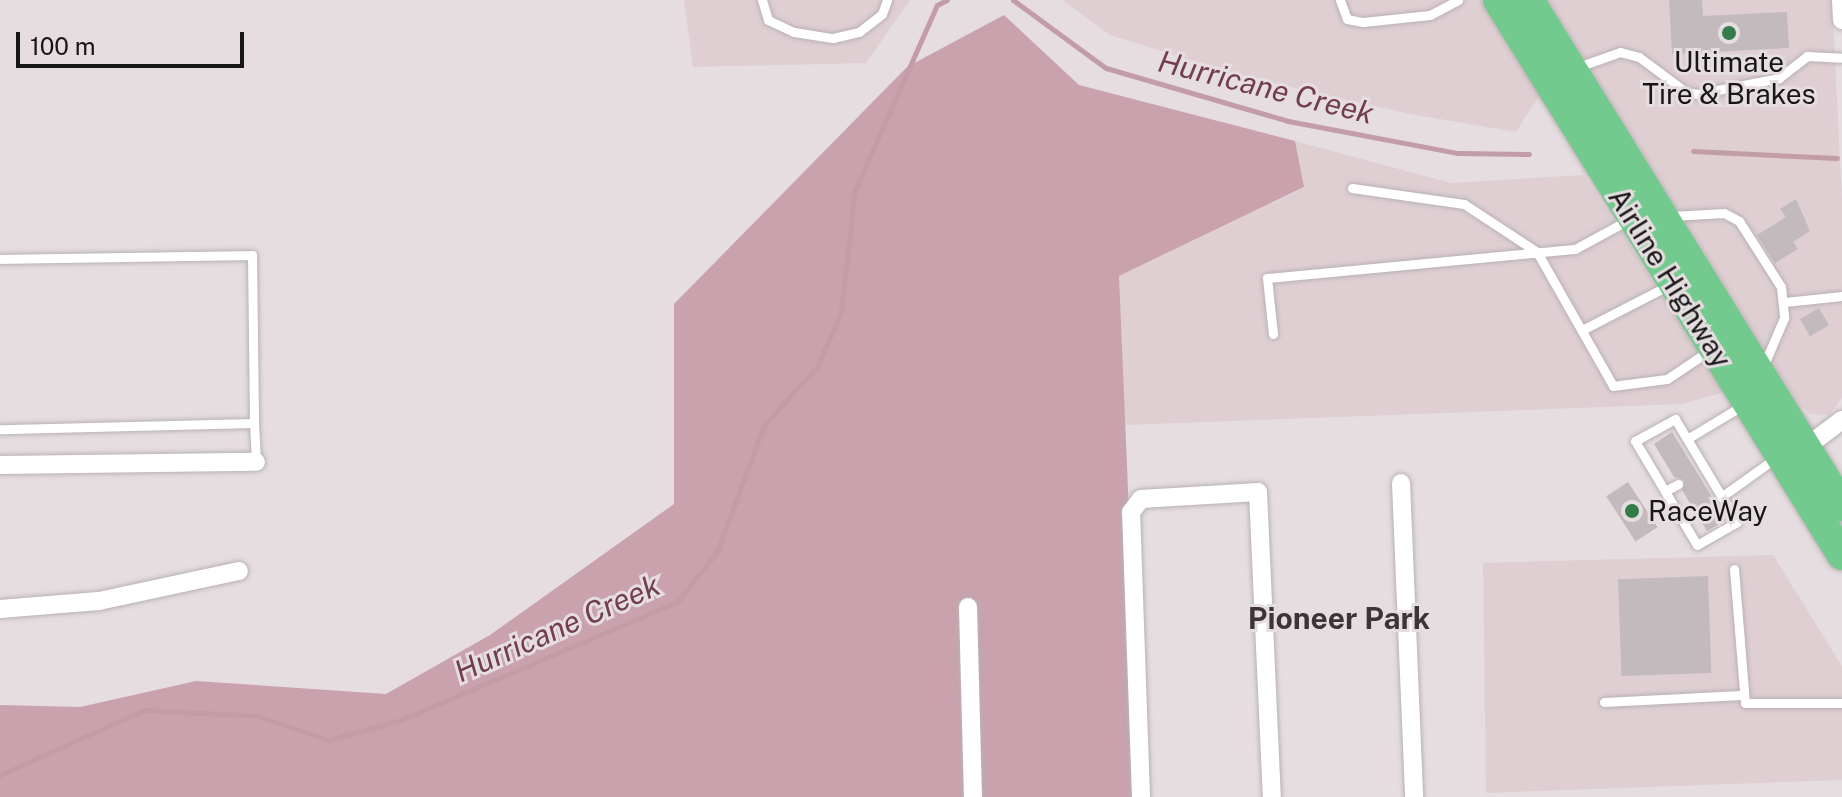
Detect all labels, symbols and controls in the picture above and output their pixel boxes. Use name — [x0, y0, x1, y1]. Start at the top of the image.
scale bar — [20, 16, 248, 66]
marker: Ultimate Tire & Brakes — [1720, 24, 1738, 42]
text: 100 m — [30, 32, 96, 60]
water label: Hurricane Creek — [1154, 43, 1378, 131]
place label: Ultimate Tire & Brakes — [1642, 45, 1816, 111]
street label: Airline Highway — [1601, 182, 1739, 374]
place label: RaceWay — [1648, 494, 1767, 528]
marker: RaceWay — [1623, 502, 1641, 520]
water label: Hurricane Creek — [449, 567, 665, 689]
district label: Pioneer Park — [1248, 600, 1430, 636]

